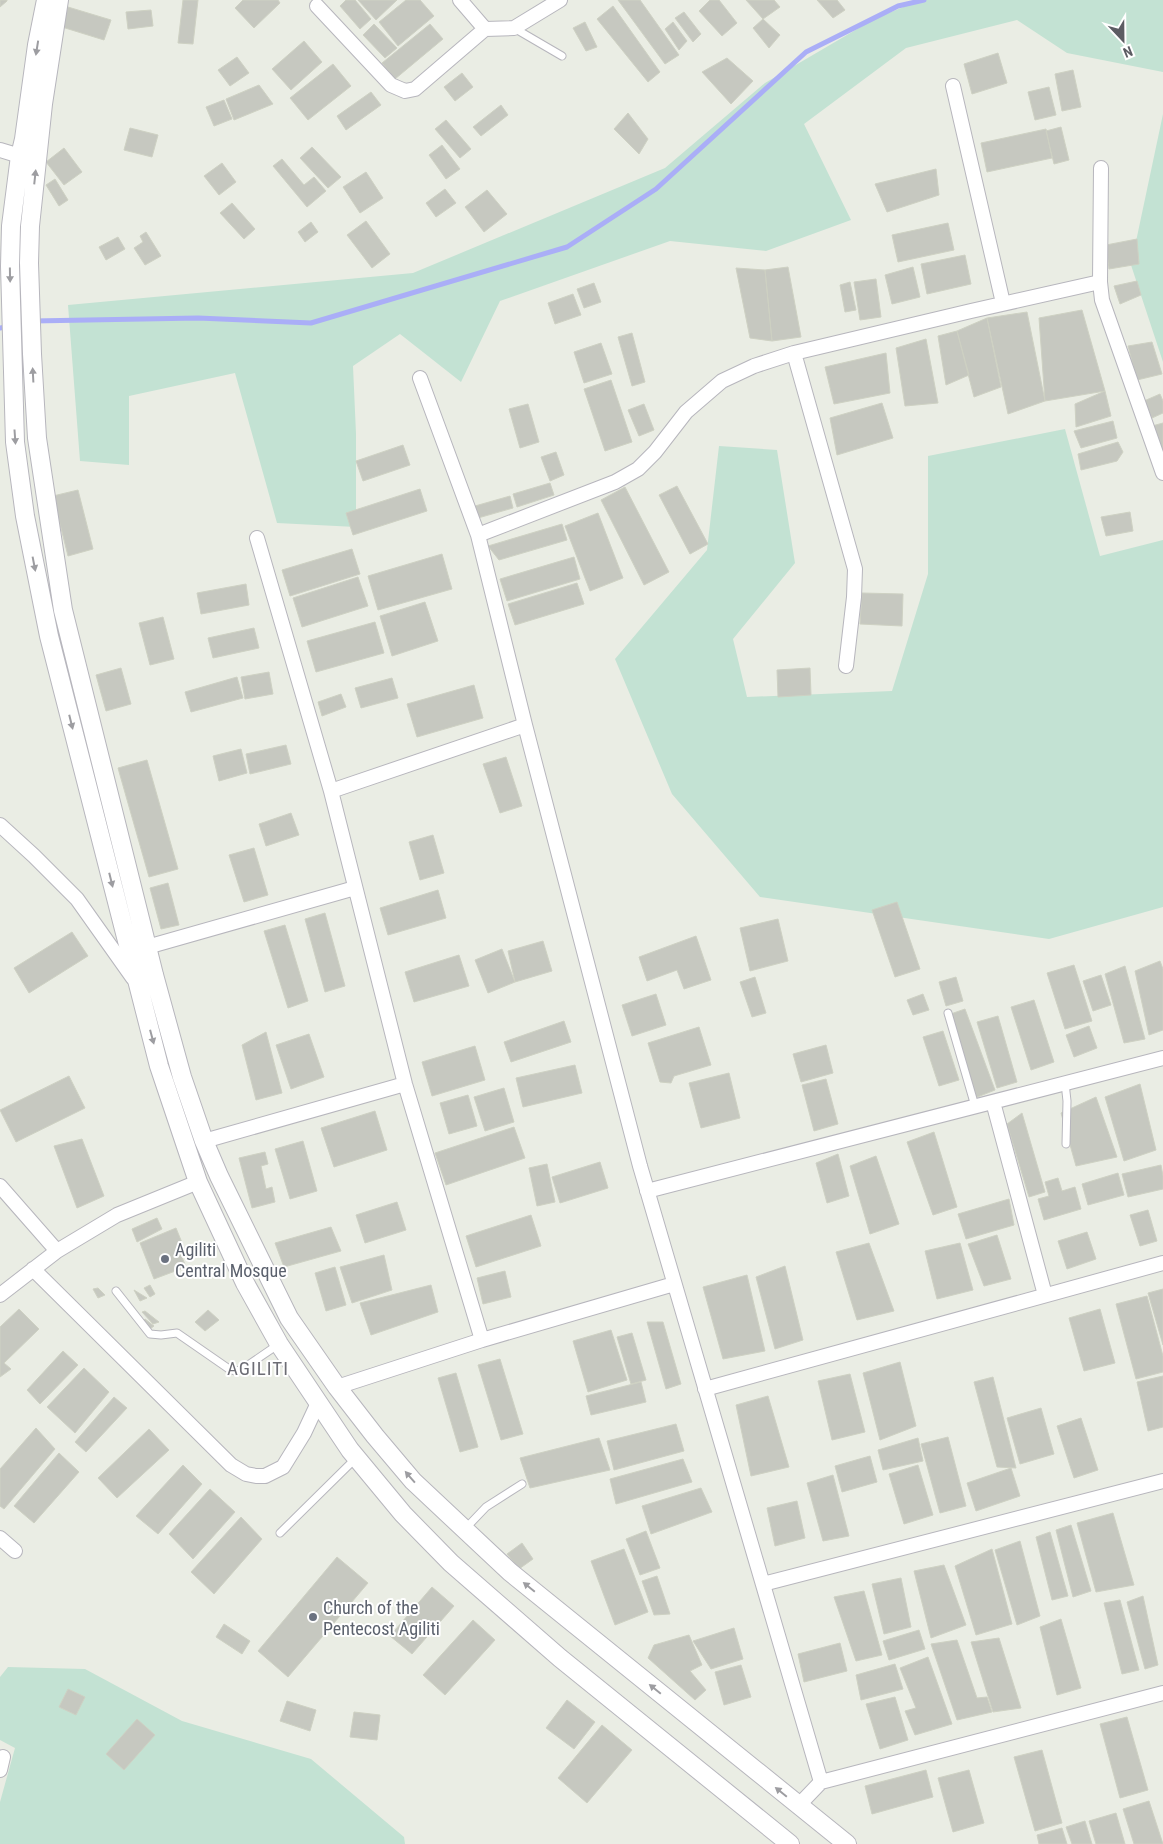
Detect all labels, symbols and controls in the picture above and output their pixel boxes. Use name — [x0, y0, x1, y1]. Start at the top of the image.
north arrow — [1098, 15, 1148, 65]
one-way arrow — [32, 40, 40, 56]
text: N — [1121, 43, 1135, 61]
one-way arrow — [31, 169, 39, 185]
one-way arrow — [6, 267, 14, 283]
one-way arrow — [28, 367, 36, 383]
one-way arrow — [12, 429, 20, 445]
one-way arrow — [31, 556, 39, 572]
one-way arrow — [67, 715, 75, 730]
one-way arrow — [107, 872, 115, 887]
one-way arrow — [148, 1030, 156, 1045]
place label: Agiliti Central Mosque — [175, 1239, 287, 1281]
marker: Agiliti Central Mosque — [159, 1253, 171, 1265]
district label: AGILITI — [227, 1357, 289, 1380]
one-way arrow — [404, 1470, 415, 1483]
one-way arrow — [523, 1582, 536, 1593]
place label: Church of the Pentecost Agiliti — [323, 1597, 440, 1639]
marker: Church of the Pentecost Agiliti — [307, 1611, 319, 1623]
one-way arrow — [649, 1684, 662, 1695]
one-way arrow — [775, 1786, 788, 1797]

